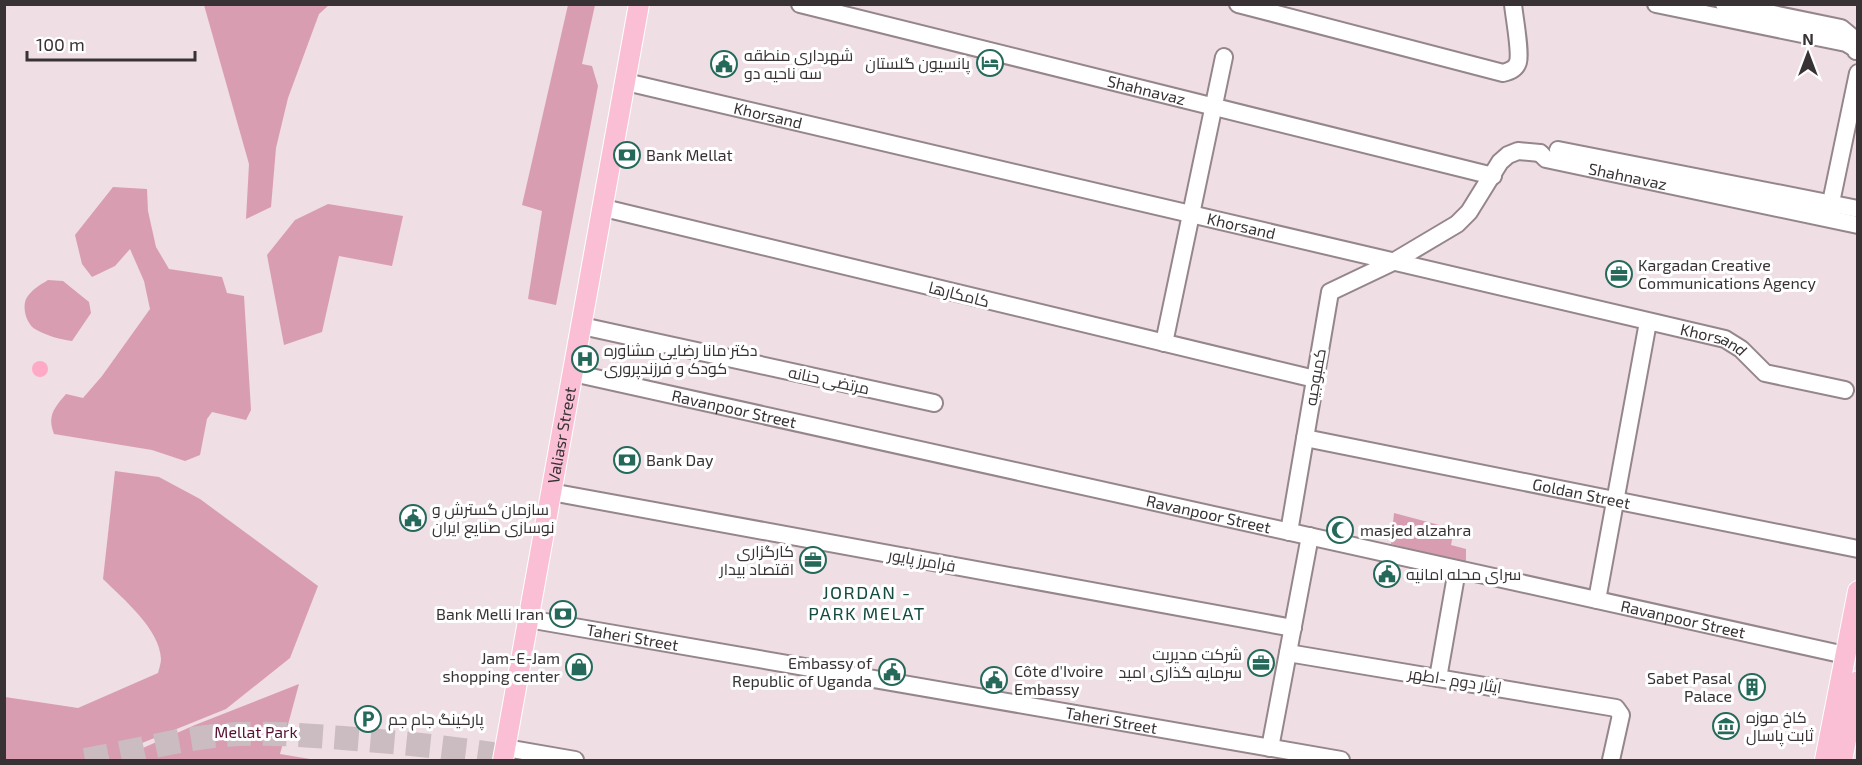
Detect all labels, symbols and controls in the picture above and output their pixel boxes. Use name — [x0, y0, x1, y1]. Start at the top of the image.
scale bar — [27, 24, 195, 62]
north arrow — [1778, 24, 1838, 84]
text: N — [1802, 29, 1814, 48]
text: 100 m — [36, 33, 85, 55]
place label: شهرداری منطقه سه ناحیه دو — [744, 45, 853, 83]
hotel icon: پانسیون گلستان — [975, 48, 1005, 78]
public building icon: شهرداری منطقه سه ناحیه دو — [709, 49, 739, 79]
place label: پانسیون گلستان — [865, 53, 971, 75]
street label: Shahnavaz — [1106, 71, 1188, 108]
street label: Khorsand — [732, 98, 804, 132]
bank icon: Bank Mellat — [612, 140, 642, 170]
place label: Bank Mellat — [646, 145, 733, 164]
street label: Shahnavaz — [1587, 158, 1669, 193]
street label: Khorsand — [1205, 208, 1278, 243]
place label: Kargadan Creative Communications Agency — [1638, 255, 1817, 292]
office icon: Kargadan Creative Communications Agency — [1604, 259, 1634, 289]
street label: کامکارها — [927, 277, 991, 311]
street label: Khorsand — [1679, 319, 1752, 359]
place label: دکتر مانا رضایی مشاوره کودک و فرزندپروری — [604, 340, 757, 380]
hospital icon: دکتر مانا رضایی مشاوره کودک و فرزندپروری — [570, 344, 600, 374]
street label: کمبوجیه — [1300, 347, 1330, 407]
street label: مرتضی حنانه — [786, 362, 871, 399]
street label: Valiasr Street — [543, 385, 579, 485]
street label: Ravanpoor Street — [670, 385, 798, 431]
bank icon: Bank Day — [612, 445, 642, 475]
place label: Bank Day — [646, 450, 714, 469]
street label: Goldan Street — [1531, 474, 1632, 512]
street label: Ravanpoor Street — [1145, 490, 1273, 536]
place label: سازمان گسترش و نوسازی صنایع ایران — [432, 499, 554, 539]
public building icon: سازمان گسترش و نوسازی صنایع ایران — [398, 503, 428, 533]
mosque icon: masjed alzahra — [1325, 515, 1355, 545]
place label: masjed alzahra — [1360, 520, 1471, 540]
place label: کارگزاری اقتصاد بیدار — [719, 541, 794, 579]
street label: فرامرز پایور — [885, 544, 957, 578]
office icon: کارگزاری اقتصاد بیدار — [798, 545, 828, 575]
public building icon: سرای محله امانیه — [1372, 559, 1402, 589]
place label: سرای محله امانیه — [1406, 564, 1521, 585]
district label: JORDAN - PARK MELAT — [808, 581, 926, 624]
street label: Ravanpoor Street — [1619, 596, 1747, 642]
bank icon: Bank Melli Iran — [548, 599, 578, 629]
place label: Bank Melli Iran — [436, 604, 544, 623]
street label: Taheri Street — [585, 619, 680, 654]
place label: شرکت مدیریت سرمایه گذاری امید — [1119, 644, 1242, 683]
place label: Jam-E-Jam shopping center — [442, 648, 561, 685]
office icon: شرکت مدیریت سرمایه گذاری امید — [1246, 648, 1276, 678]
shop icon: Jam-E-Jam shopping center — [564, 652, 594, 682]
place label: Embassy of Republic of Uganda — [732, 653, 873, 690]
public building icon: Embassy of Republic of Uganda — [877, 657, 907, 687]
place label: Côte d'Ivoire Embassy — [1014, 661, 1103, 698]
street label: ایثار دوم -اطهر — [1405, 663, 1503, 699]
public building icon: Côte d'Ivoire Embassy — [979, 665, 1009, 695]
place label: Sabet Pasal Palace — [1647, 668, 1732, 705]
building icon: Sabet Pasal Palace — [1737, 672, 1767, 702]
street label: Taheri Street — [1064, 702, 1159, 737]
parking icon: پارکینگ جام جم — [353, 704, 383, 734]
place label: کاخ موزه ثابت پاسال — [1746, 707, 1814, 747]
place label: پارکینگ جام جم — [388, 709, 485, 731]
museum icon: کاخ موزه ثابت پاسال — [1711, 711, 1741, 741]
park label: Mellat Park — [214, 722, 298, 741]

